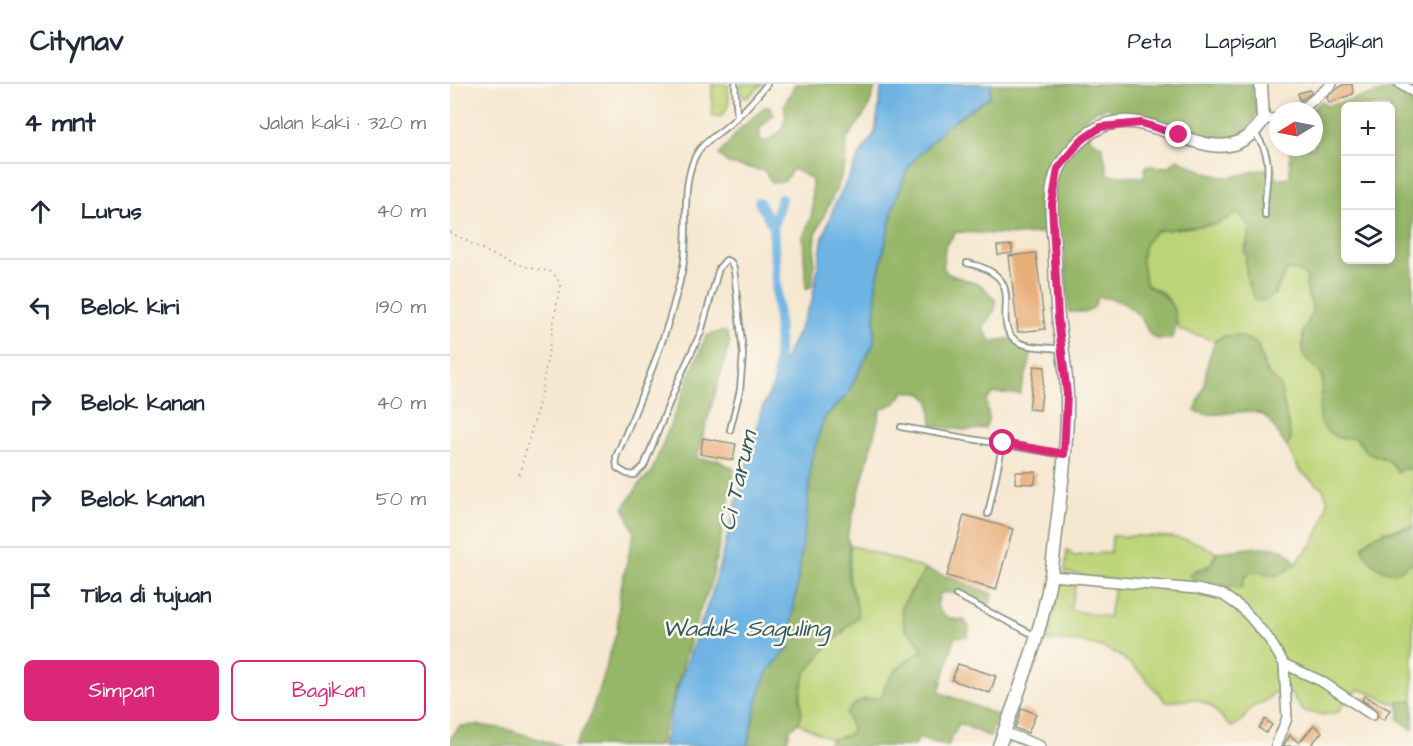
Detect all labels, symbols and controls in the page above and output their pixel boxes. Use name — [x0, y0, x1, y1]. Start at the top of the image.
text: Citynav — [30, 22, 124, 61]
text: Peta — [1128, 27, 1171, 56]
text: Lapisan — [1204, 27, 1276, 56]
text: Bagikan — [1309, 27, 1383, 56]
north arrow — [1269, 102, 1323, 156]
map controls — [1341, 102, 1395, 264]
button: + — [1341, 102, 1395, 156]
text: 4 mnt — [24, 105, 96, 141]
text: Jalan kaki · 320 m — [259, 109, 426, 137]
route end — [1165, 121, 1191, 147]
button: − — [1341, 156, 1395, 210]
icon: ahead — [24, 195, 57, 228]
text: Lurus — [81, 196, 142, 227]
text: 40 m — [376, 197, 426, 225]
button: layers — [1341, 210, 1395, 264]
icon: left — [24, 291, 57, 324]
text: Belok kiri — [81, 292, 179, 323]
text: 190 m — [376, 293, 426, 321]
icon: right — [24, 387, 57, 420]
text: Belok kanan — [81, 388, 205, 419]
text: 40 m — [376, 389, 426, 417]
water label: Ci Tarum — [710, 425, 767, 534]
route start — [989, 429, 1015, 455]
icon: right — [24, 483, 57, 516]
text: Belok kanan — [81, 484, 205, 515]
text: 50 m — [376, 485, 426, 513]
icon: arrive — [24, 579, 57, 612]
text: Tiba di tujuan — [81, 580, 211, 611]
water label: Waduk Saguling — [662, 612, 831, 647]
button: Simpan — [24, 660, 219, 721]
button: Bagikan — [231, 660, 426, 721]

